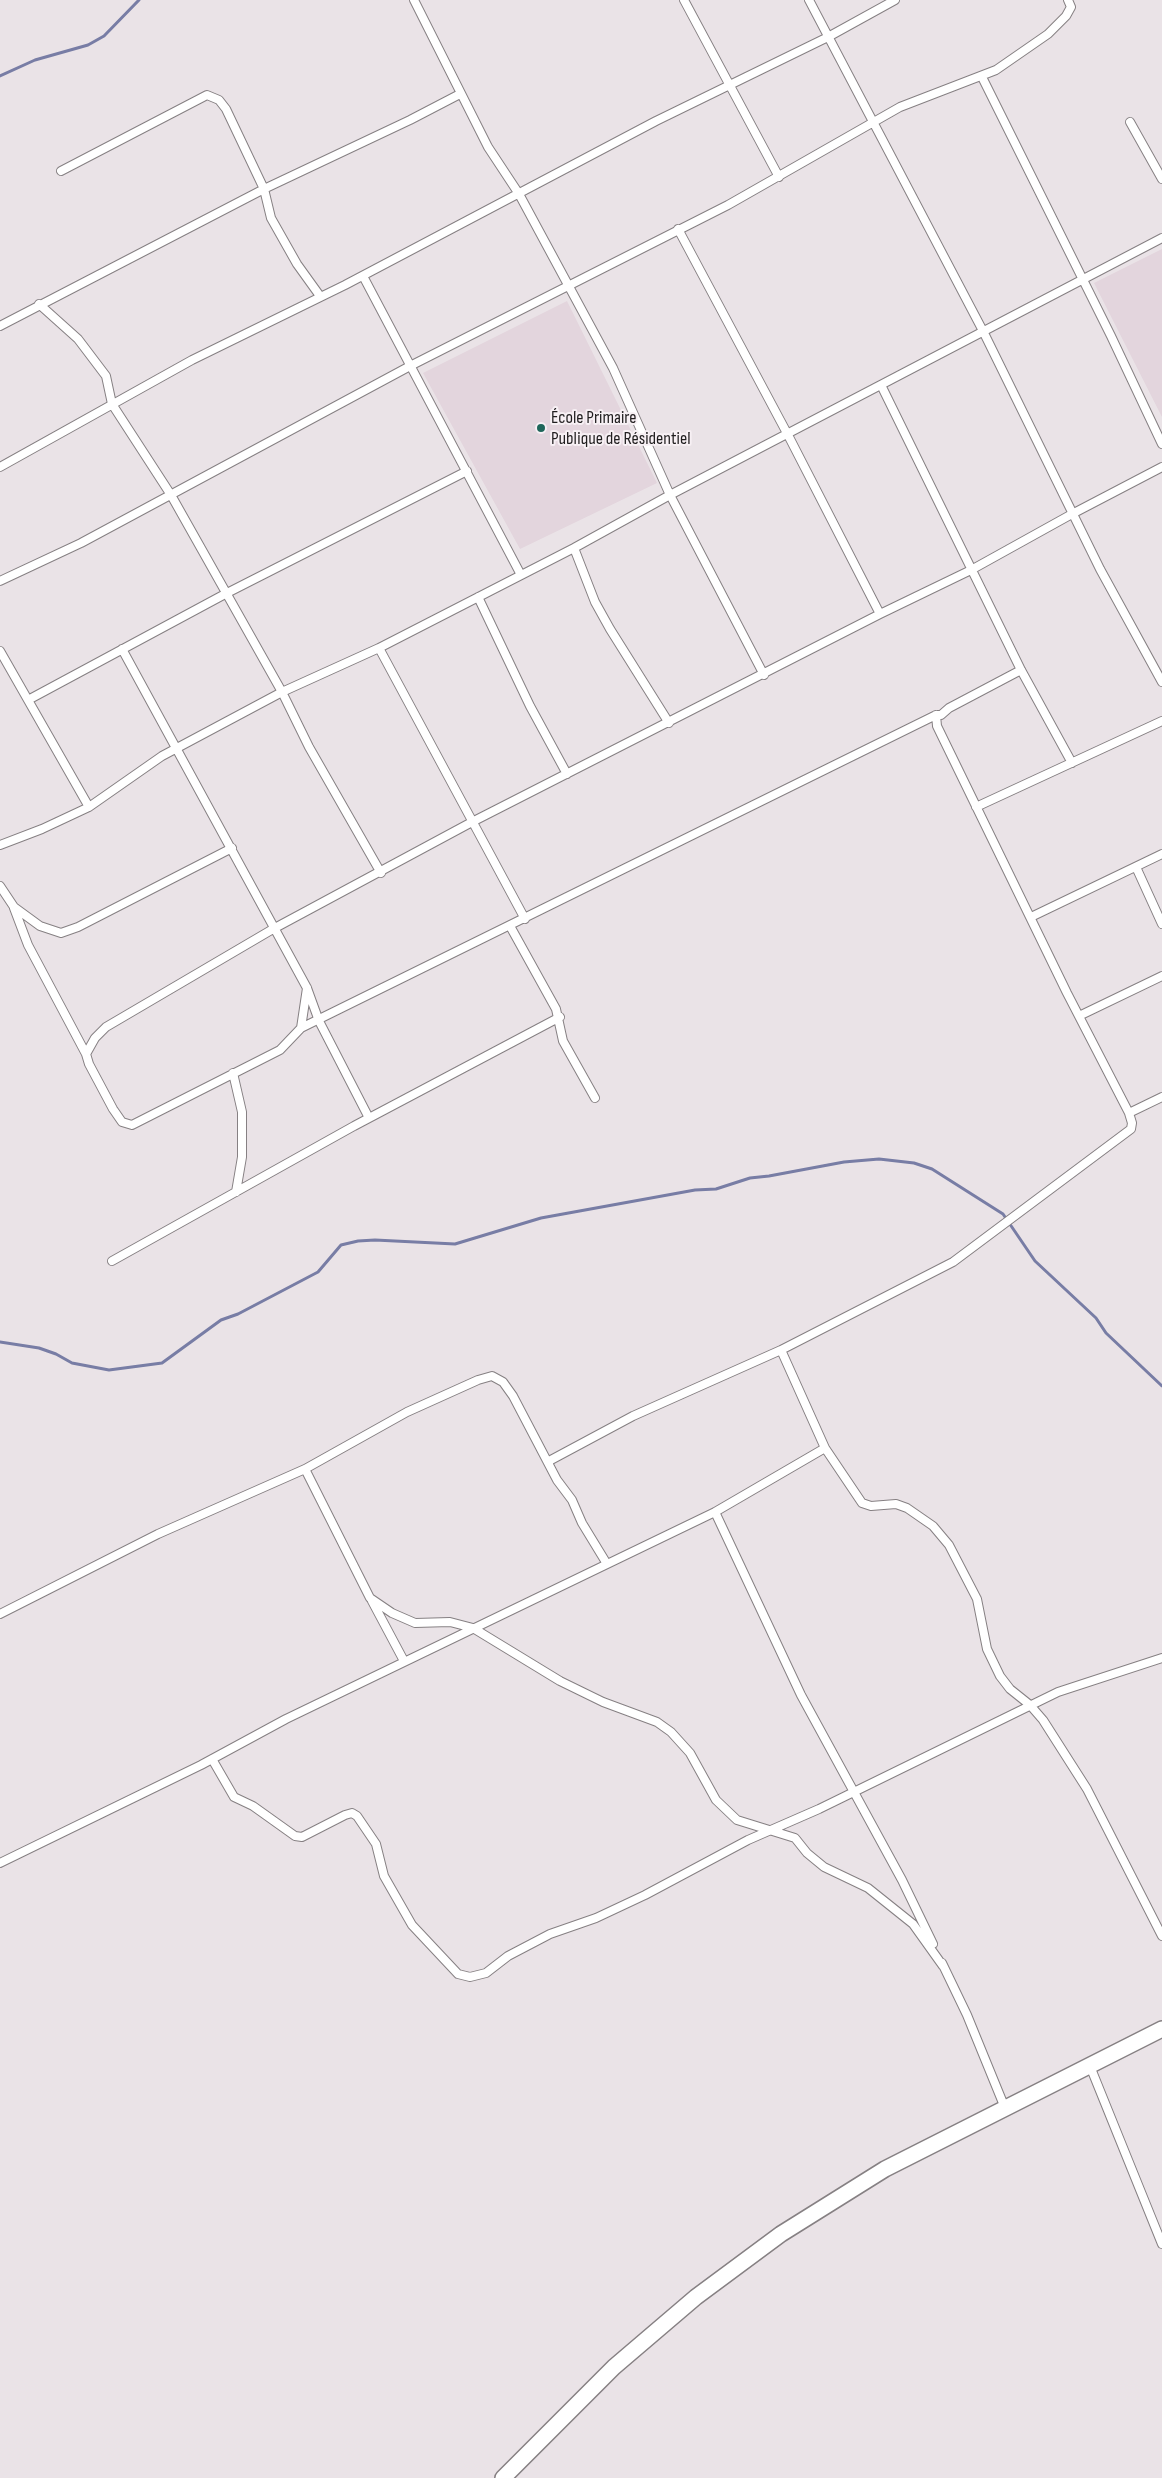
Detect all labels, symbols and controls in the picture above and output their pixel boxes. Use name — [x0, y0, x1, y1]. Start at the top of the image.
place label: École Primaire Publique de Résidentiel — [551, 407, 691, 449]
marker: École Primaire Publique de Résidentiel — [535, 422, 547, 434]

